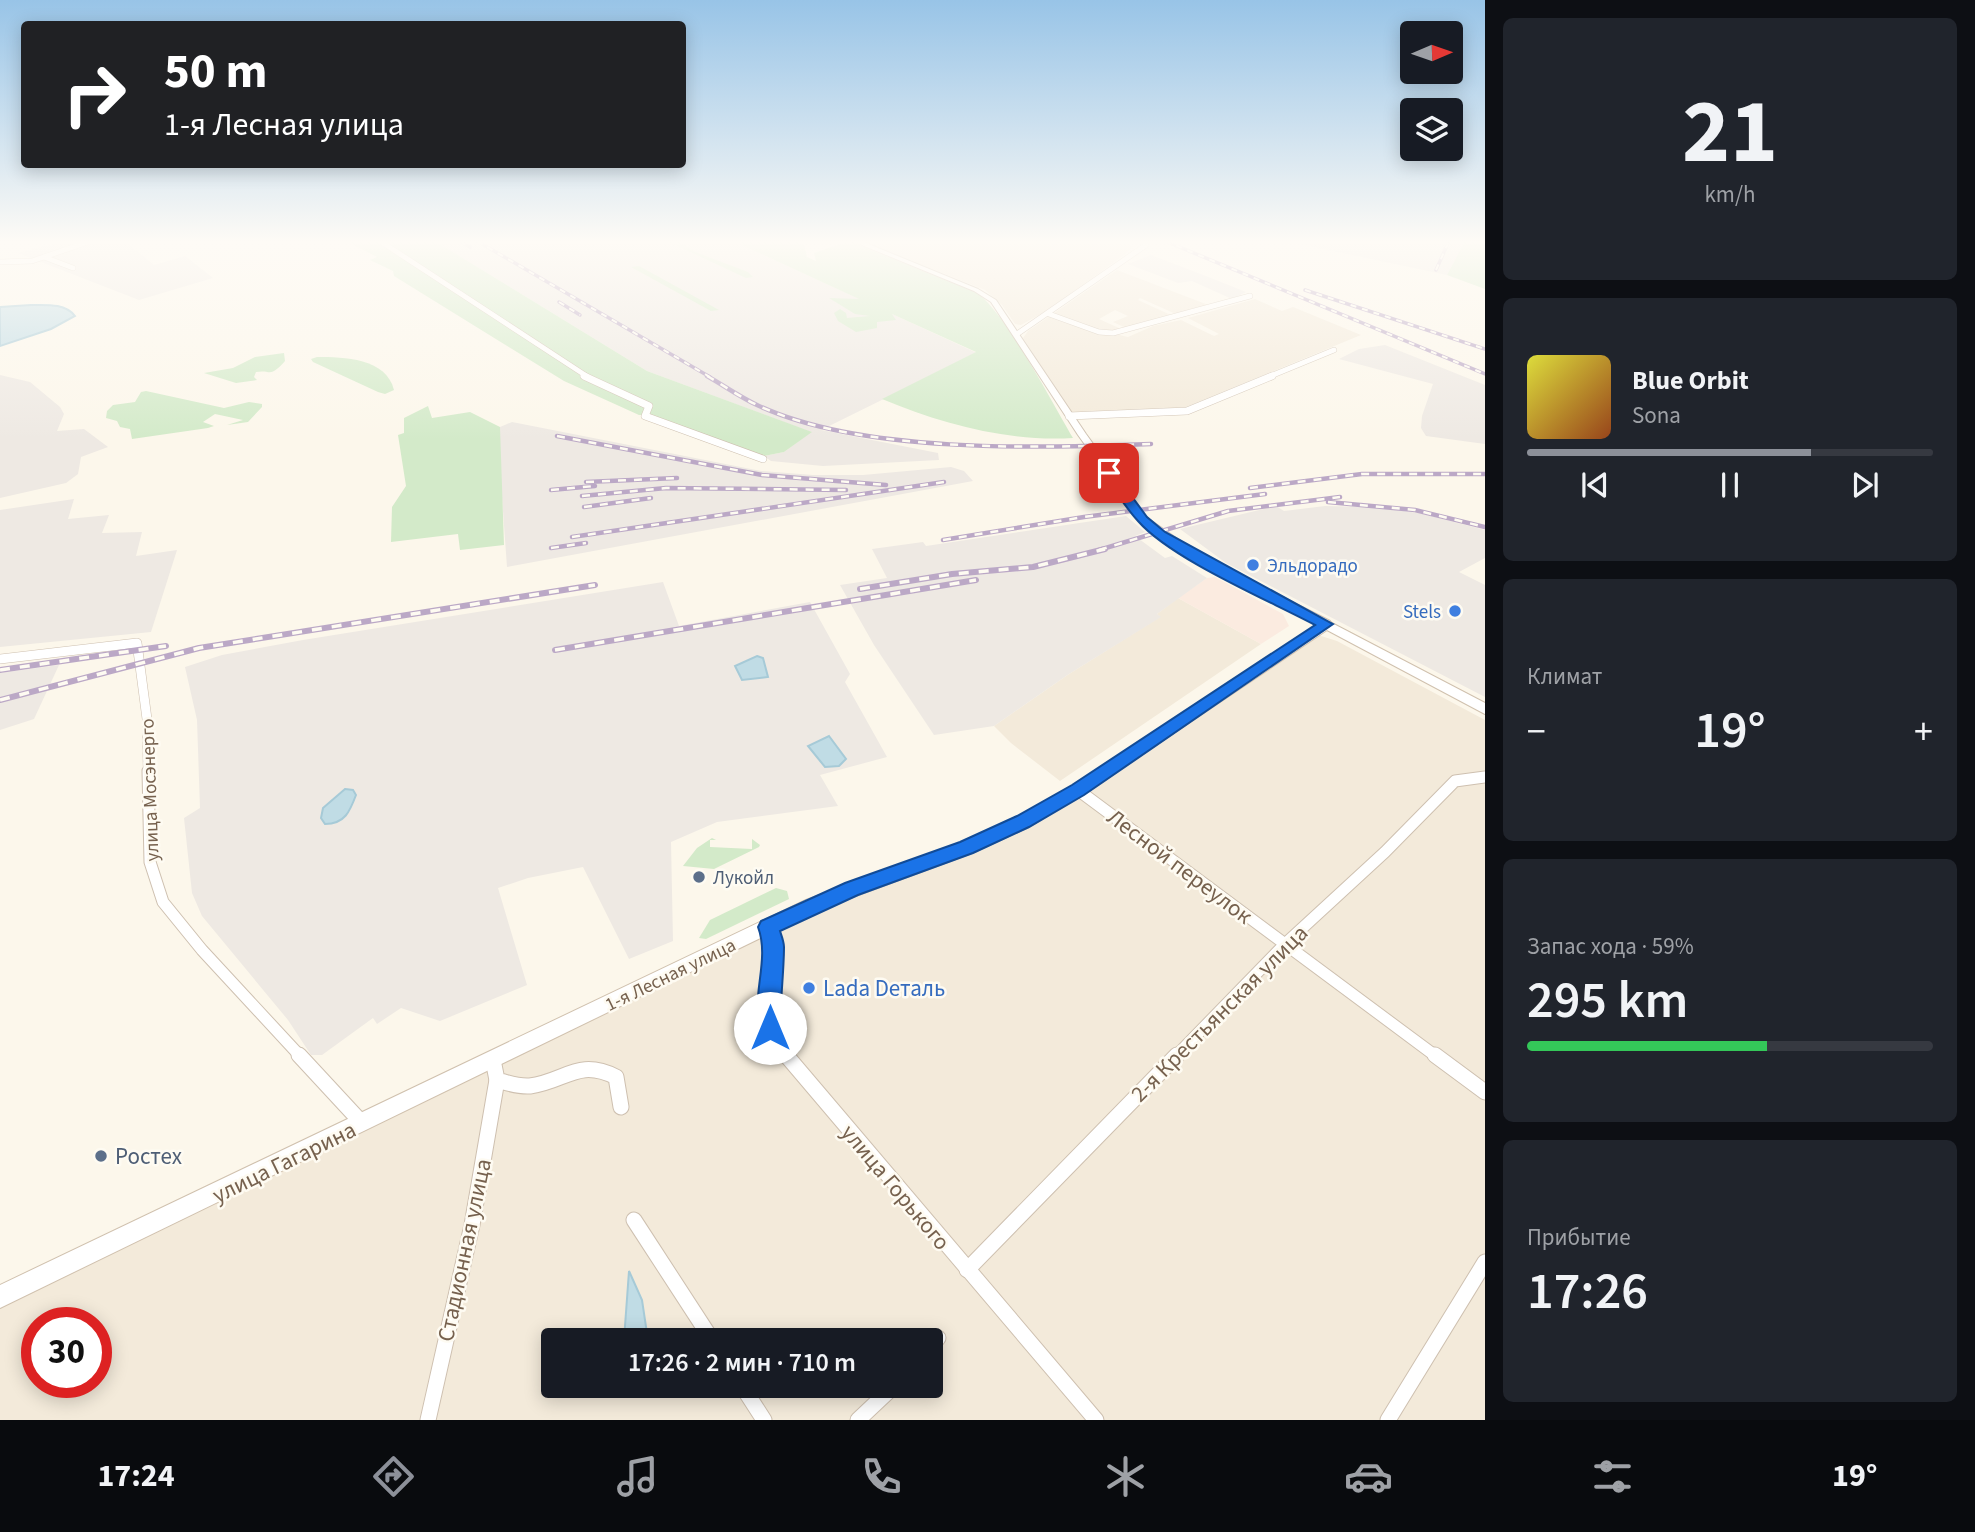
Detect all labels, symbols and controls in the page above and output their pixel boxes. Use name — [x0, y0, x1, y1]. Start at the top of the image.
north arrow — [1400, 21, 1463, 84]
map controls — [1400, 21, 1463, 161]
text: 50 m — [164, 37, 268, 107]
icon: right — [49, 49, 140, 140]
text: 21 — [1682, 68, 1778, 197]
button: layers — [1400, 98, 1463, 161]
text: 1-я Лесная улица — [164, 102, 404, 148]
text: km/h — [1704, 178, 1756, 211]
text: Blue Orbit — [1632, 362, 1749, 399]
text: Sona — [1632, 399, 1681, 432]
pin — [1079, 443, 1139, 503]
icon: arrive — [1090, 454, 1128, 492]
icon: previous — [1576, 466, 1614, 504]
icon: pause — [1711, 466, 1749, 504]
icon: next — [1846, 466, 1884, 504]
place label: Эльдорадо — [1267, 553, 1358, 580]
marker: Эльдорадо — [1245, 557, 1261, 573]
place label: Stels — [1403, 599, 1441, 626]
marker: Stels — [1447, 603, 1463, 619]
text: Климат — [1527, 660, 1602, 693]
text: 19° — [1694, 694, 1766, 768]
text: − — [1527, 705, 1546, 759]
text: + — [1914, 705, 1933, 759]
street label: улица Мосэнерго — [135, 718, 166, 862]
street label: Лесной переулок — [1100, 801, 1260, 932]
place label: Лукойл — [713, 865, 774, 892]
marker: Лукойл — [691, 869, 707, 885]
street label: 2-я Крестьянская улица — [1123, 917, 1315, 1109]
text: Запас хода · 59% — [1527, 930, 1694, 963]
street label: 1-я Лесная улица — [601, 932, 741, 1019]
text: 295 km — [1527, 964, 1688, 1038]
place label: Lada Dеталь — [823, 972, 945, 1005]
marker: Lada Dеталь — [801, 980, 817, 996]
position arrow — [733, 991, 807, 1065]
street label: улица Гагарина — [207, 1113, 362, 1212]
street label: улица Горького — [833, 1117, 958, 1257]
place label: Ростех — [115, 1140, 182, 1173]
marker: Ростех — [93, 1148, 109, 1164]
street label: Стадионная улица — [429, 1156, 500, 1345]
text: Прибытие — [1527, 1221, 1631, 1254]
text: 17:26 — [1527, 1255, 1648, 1329]
speed limit sign: 30 — [21, 1307, 112, 1398]
text: 17:26 · 2 мин · 710 m — [628, 1344, 856, 1381]
icon: directions — [369, 1452, 418, 1501]
icon: music — [613, 1452, 662, 1501]
icon: phone — [857, 1452, 906, 1501]
icon: climate — [1101, 1452, 1150, 1501]
icon: car — [1344, 1452, 1393, 1501]
icon: filters — [1588, 1452, 1637, 1501]
text: 17:24 — [97, 1453, 175, 1499]
text: 19° — [1832, 1453, 1878, 1499]

